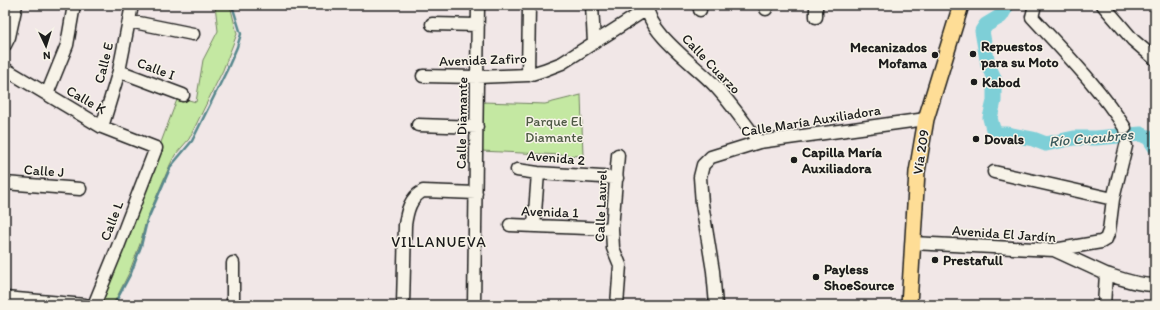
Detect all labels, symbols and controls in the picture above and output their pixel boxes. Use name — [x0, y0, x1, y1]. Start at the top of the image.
north arrow — [26, 26, 66, 66]
street label: Calle Cuarzo — [678, 30, 744, 98]
place label: Repuestos para su Moto — [980, 38, 1059, 71]
place label: Mecanizados Mofama — [850, 39, 928, 72]
street label: Calle E — [91, 40, 117, 85]
text: N — [42, 49, 51, 62]
marker: Repuestos para su Moto — [968, 49, 978, 59]
street label: Avenida Zafiro — [439, 50, 527, 70]
marker: Mecanizados Mofama — [930, 50, 940, 60]
street label: Calle I — [135, 54, 177, 84]
place label: Kabod — [982, 74, 1021, 91]
street label: Calle Diamante — [453, 76, 471, 169]
marker: Kabod — [969, 77, 979, 87]
street label: Calle K — [63, 82, 109, 118]
street label: Calle María Auxiliadora — [740, 101, 883, 140]
park label: Parque El Diamante — [525, 113, 583, 146]
water label: Río Cucubres — [1048, 125, 1135, 151]
street label: Vía 209 — [909, 128, 933, 176]
place label: Dovals — [984, 131, 1024, 148]
marker: Dovals — [971, 134, 981, 144]
place label: Capilla María Auxiliadora — [801, 144, 882, 177]
street label: Avenida 2 — [526, 147, 586, 169]
marker: Capilla María Auxiliadora — [789, 155, 799, 165]
street label: Calle J — [23, 161, 65, 181]
street label: Calle Laurel — [591, 170, 611, 242]
street label: Calle L — [97, 199, 127, 243]
street label: Avenida 1 — [521, 203, 580, 222]
street label: Avenida El Jardín — [952, 222, 1057, 246]
district label: VILLANUEVA — [391, 233, 487, 251]
place label: Prestafull — [943, 252, 1004, 269]
marker: Prestafull — [930, 255, 940, 265]
place label: Payless ShoeSource — [824, 261, 895, 294]
marker: Payless ShoeSource — [811, 272, 821, 282]

